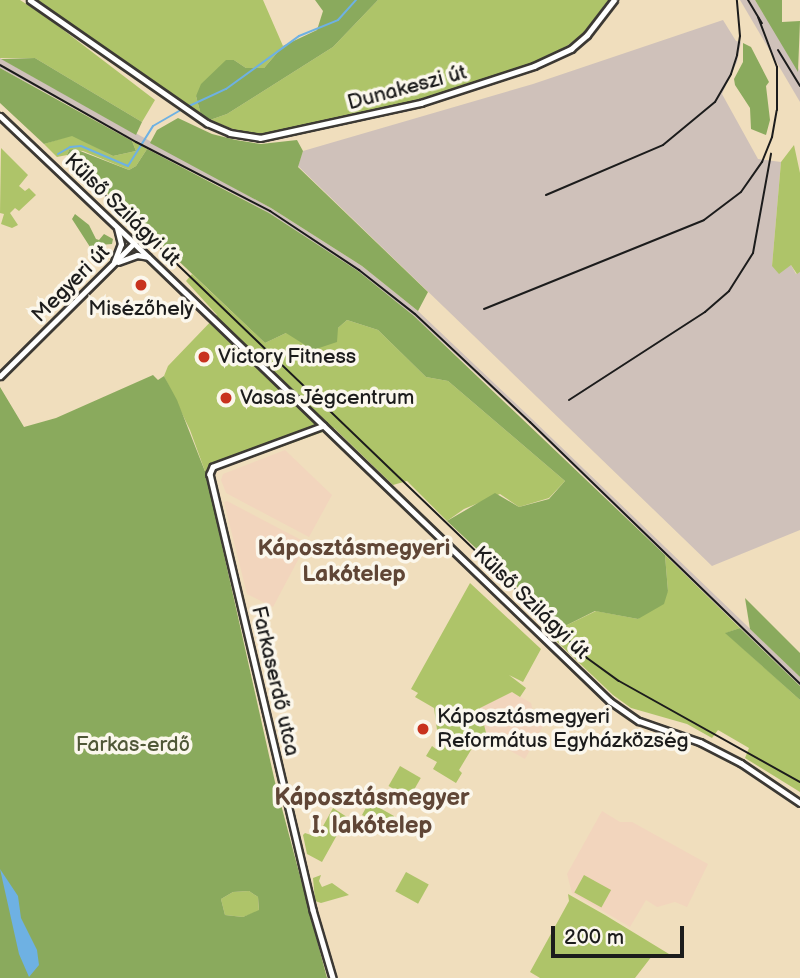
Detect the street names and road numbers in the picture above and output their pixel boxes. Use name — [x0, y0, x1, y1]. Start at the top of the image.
street label: Dunakeszi út — [345, 60, 469, 116]
street label: Külső Szilágyi út — [59, 148, 185, 272]
street label: Megyeri út — [27, 240, 115, 328]
street label: Külső Szilágyi út — [468, 541, 594, 665]
street label: Farkaserdő utca — [246, 604, 304, 758]

